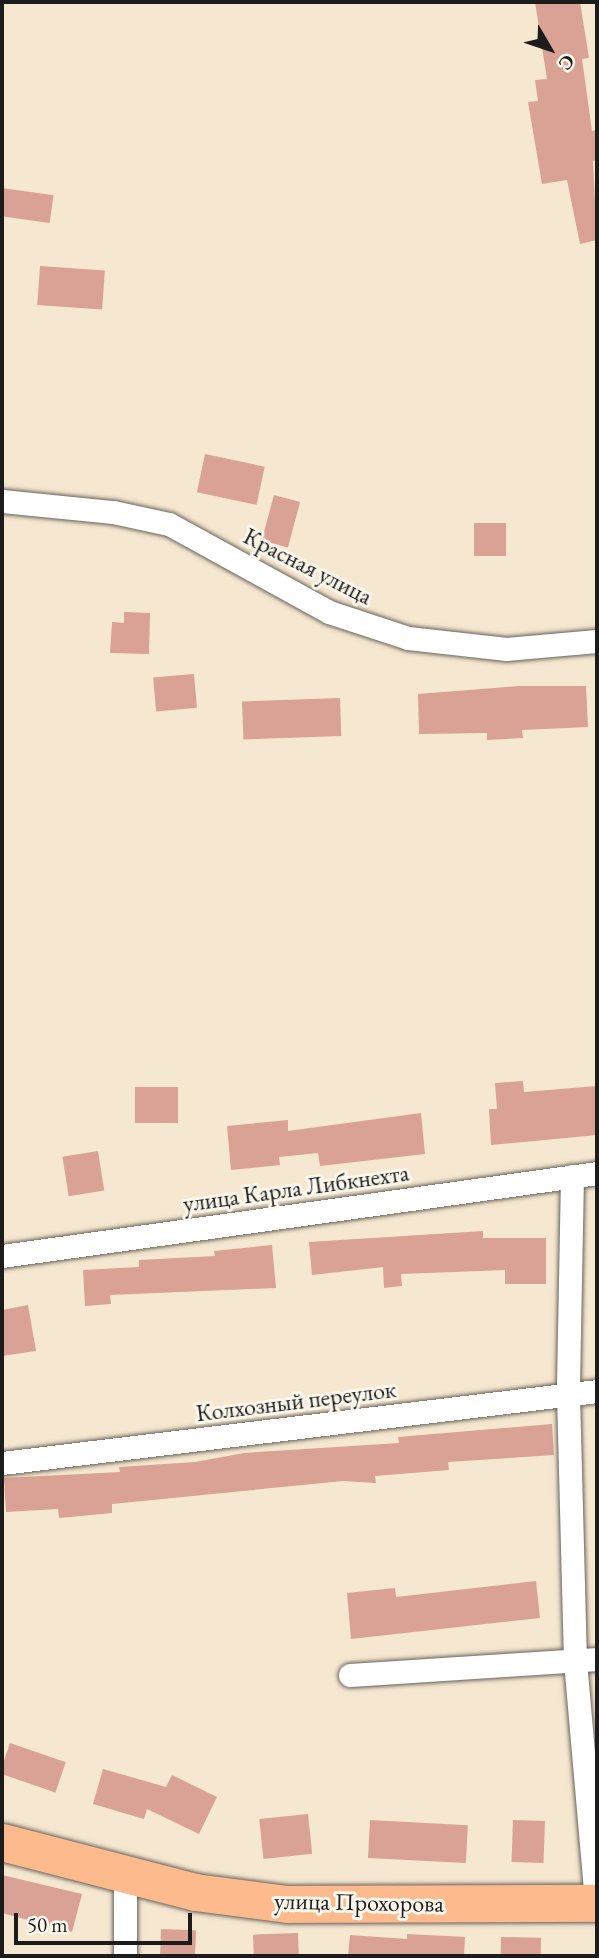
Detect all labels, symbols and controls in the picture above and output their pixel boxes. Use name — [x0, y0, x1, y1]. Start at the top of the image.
north arrow — [515, 14, 585, 84]
text: С — [553, 49, 581, 76]
street label: Красная улица — [239, 521, 377, 611]
street label: улица Карла Либкнехта — [181, 1158, 411, 1218]
street label: Колхозный переулок — [194, 1374, 398, 1428]
street label: улица Прохорова — [274, 1886, 444, 1918]
scale bar — [18, 1898, 196, 1942]
text: 50 m — [27, 1911, 68, 1938]

